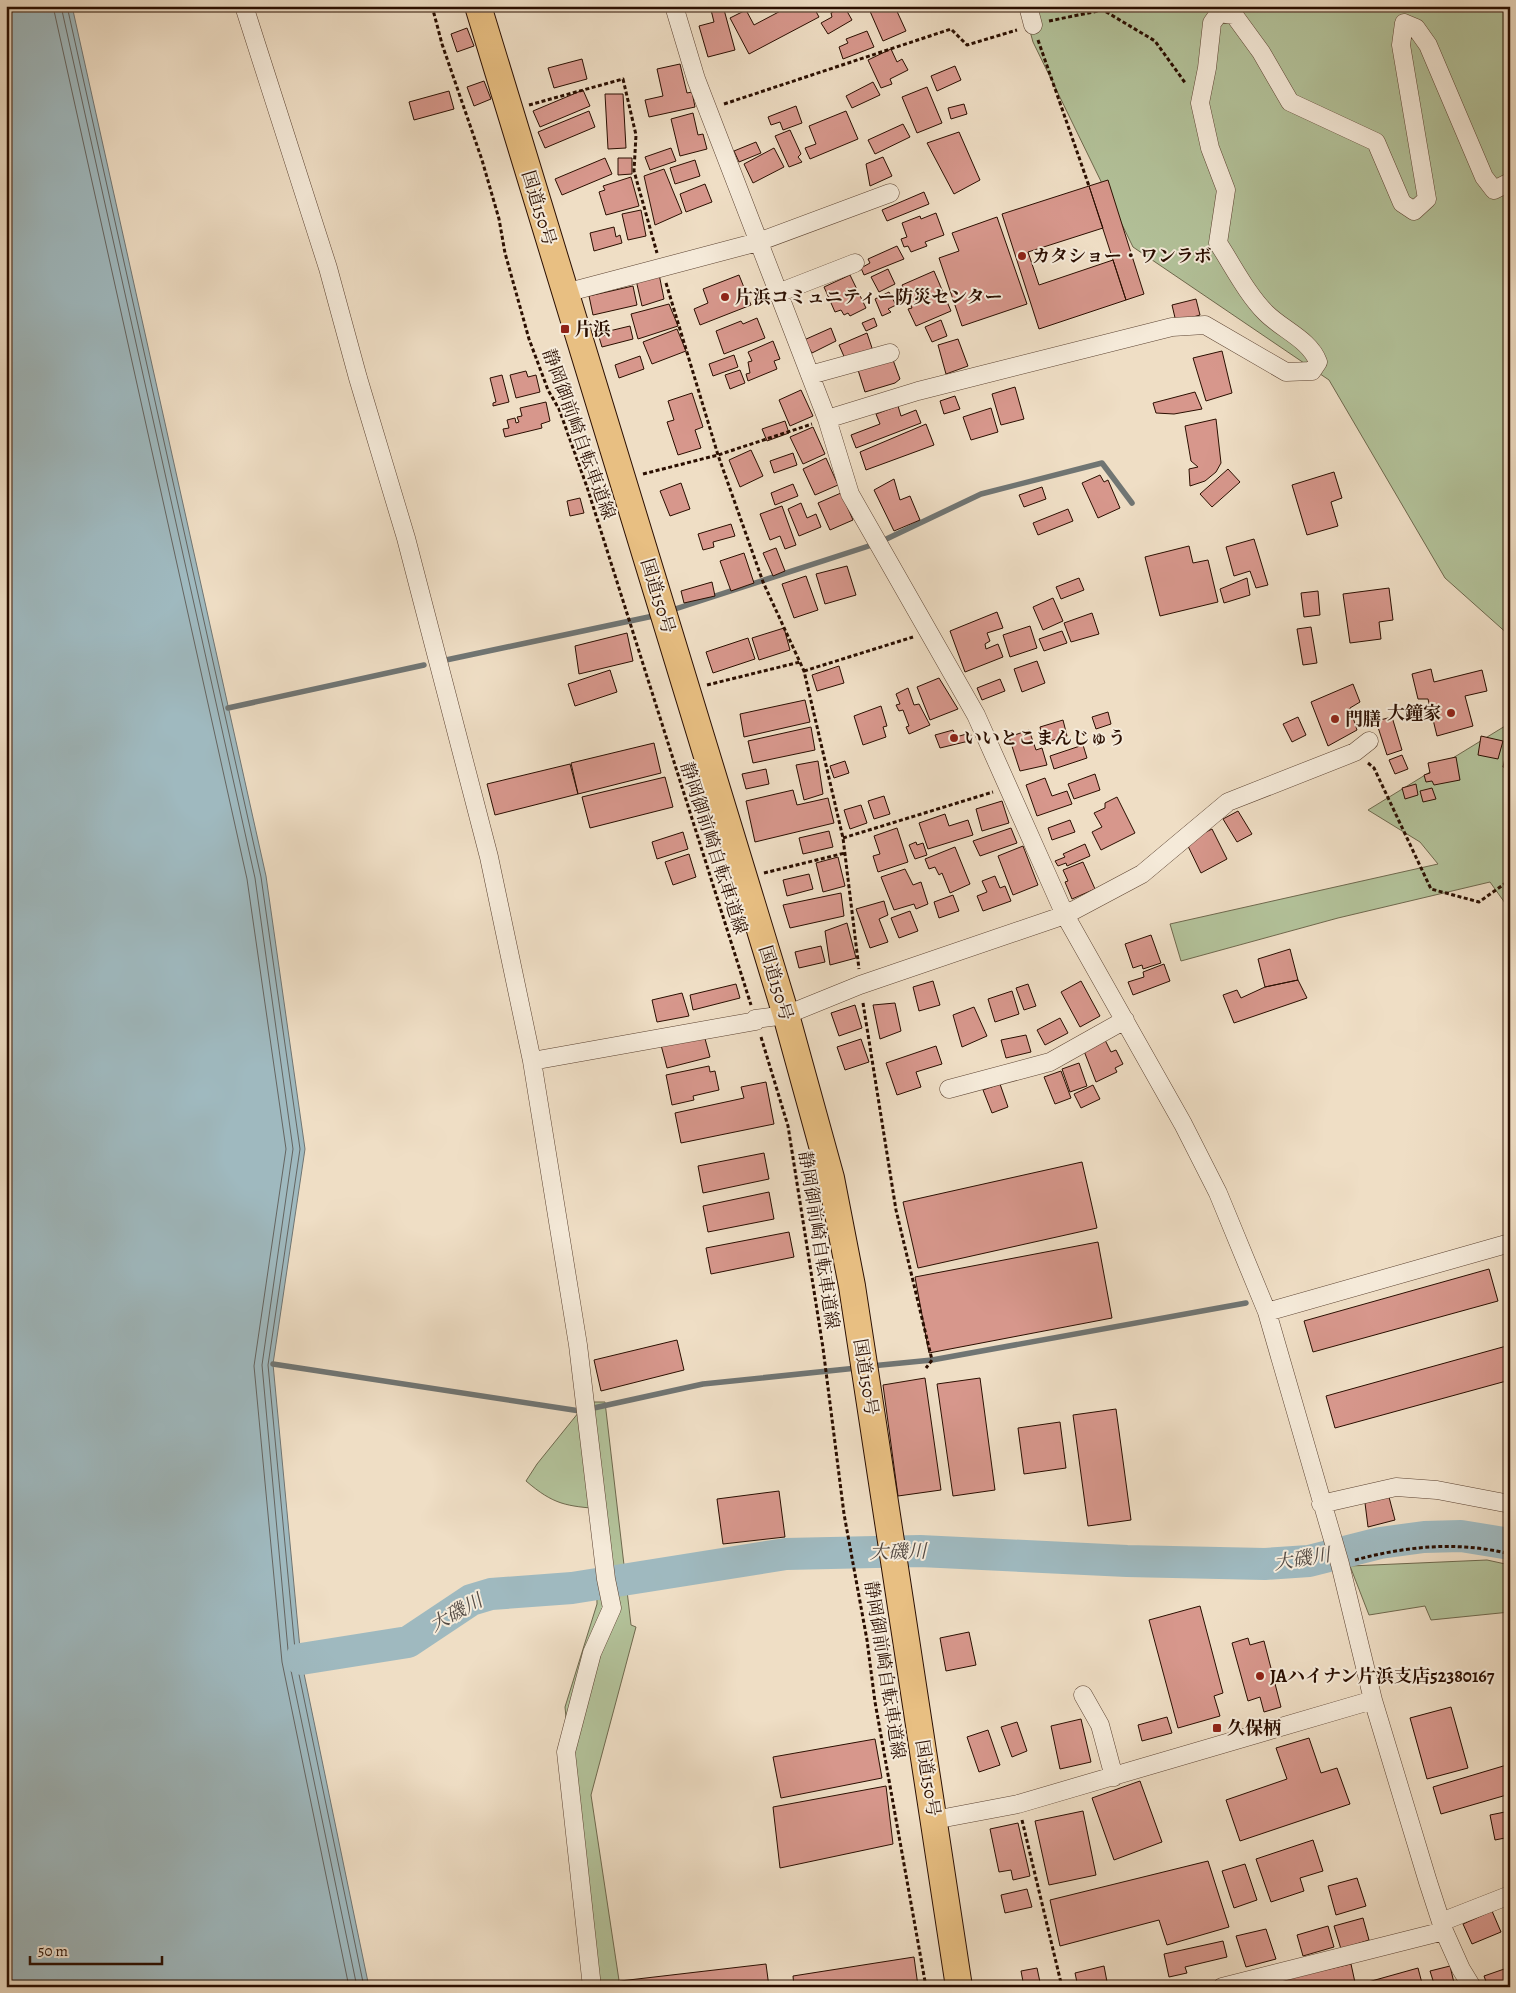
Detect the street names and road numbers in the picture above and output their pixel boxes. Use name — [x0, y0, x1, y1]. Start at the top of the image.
street label: 国道150号 — [516, 167, 562, 249]
street label: 静岡御前崎自転車道線 — [537, 345, 621, 523]
street label: 国道150号 — [635, 555, 681, 637]
street label: 静岡御前崎自転車道線 — [675, 759, 753, 937]
street label: 国道150号 — [753, 942, 799, 1024]
street label: 静岡御前崎自転車道線 — [793, 1149, 845, 1331]
street label: 国道150号 — [848, 1337, 884, 1417]
street label: 静岡御前崎自転車道線 — [859, 1579, 911, 1761]
street label: 国道150号 — [910, 1738, 946, 1818]

